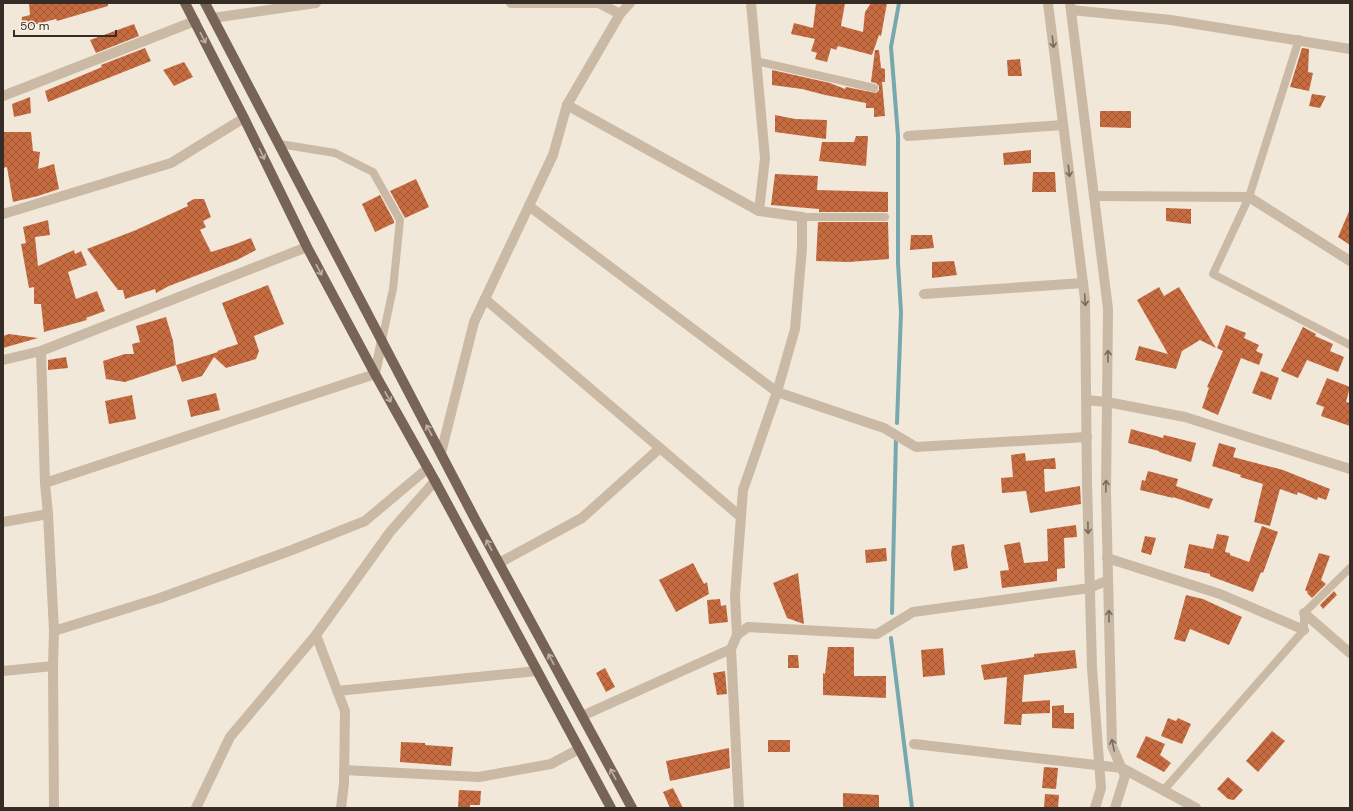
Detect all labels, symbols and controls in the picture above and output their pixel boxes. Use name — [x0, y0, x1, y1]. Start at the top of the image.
scale bar — [14, 12, 116, 38]
text: 50 m — [20, 18, 49, 34]
one-way arrow — [200, 31, 207, 43]
one-way arrow — [1049, 35, 1057, 48]
one-way arrow — [258, 148, 266, 160]
one-way arrow — [1065, 164, 1073, 177]
one-way arrow — [316, 264, 324, 276]
one-way arrow — [1081, 293, 1088, 306]
one-way arrow — [1104, 350, 1112, 363]
one-way arrow — [384, 391, 392, 403]
one-way arrow — [425, 424, 432, 436]
one-way arrow — [1102, 480, 1110, 493]
one-way arrow — [1084, 521, 1092, 534]
one-way arrow — [485, 539, 493, 551]
one-way arrow — [1105, 609, 1112, 622]
one-way arrow — [547, 654, 555, 666]
one-way arrow — [1108, 739, 1116, 752]
one-way arrow — [609, 768, 617, 780]

